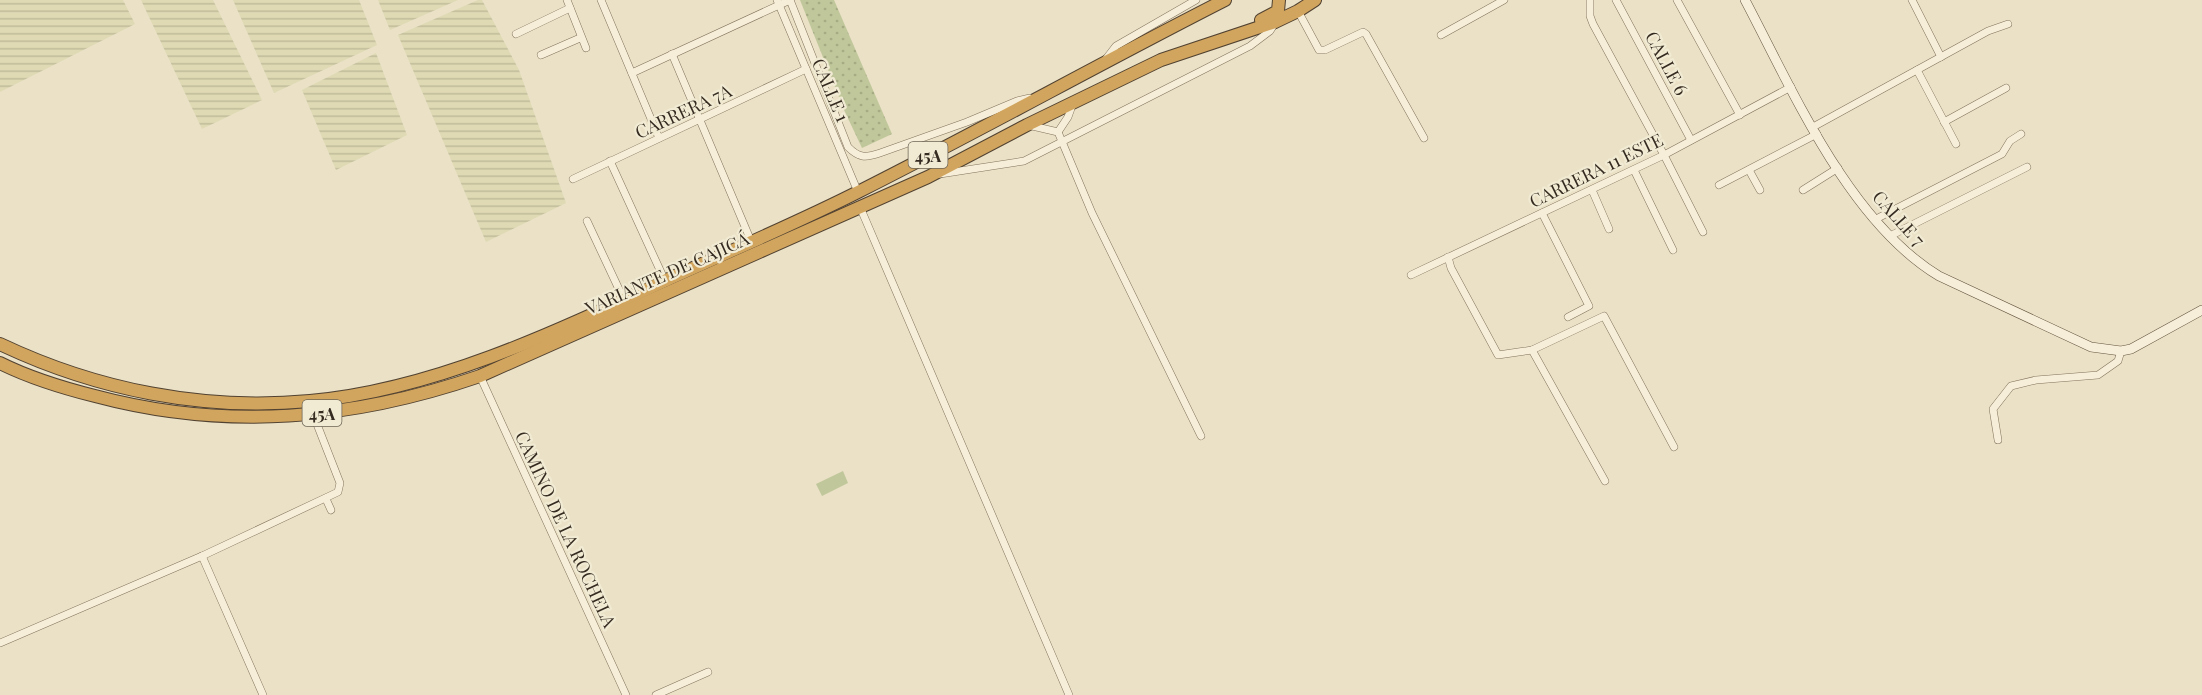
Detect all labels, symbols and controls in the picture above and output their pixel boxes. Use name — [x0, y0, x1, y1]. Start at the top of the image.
street label: CALLE 6 — [1640, 27, 1694, 99]
street label: CALLE 1 — [807, 55, 855, 126]
street label: CARRERA 7A — [631, 78, 736, 144]
street label: CARRERA 11 ESTE — [1525, 127, 1667, 213]
road number: 45A — [908, 142, 948, 168]
street label: CALLE 7 — [1868, 185, 1931, 252]
street label: VARIANTE DE CAJICÁ — [580, 226, 753, 320]
road number: 45A — [302, 400, 342, 426]
street label: CAMINO DE LA ROCHELA — [510, 427, 622, 632]

